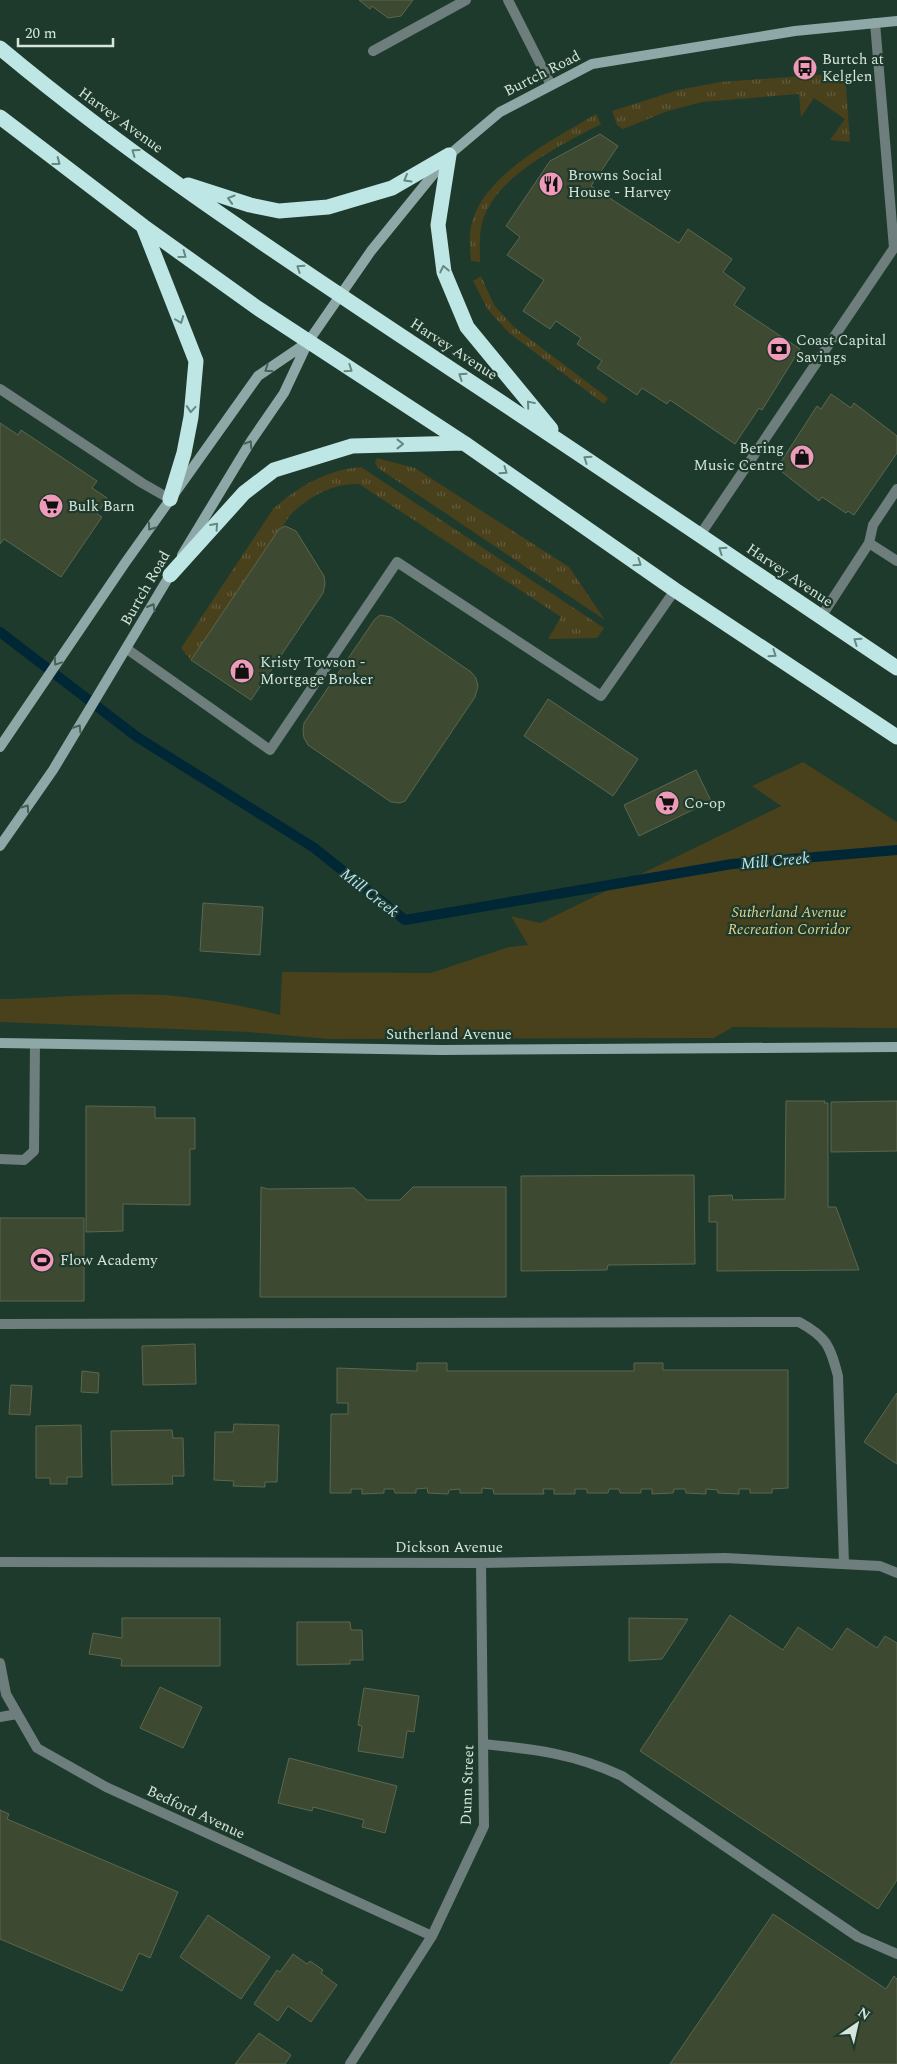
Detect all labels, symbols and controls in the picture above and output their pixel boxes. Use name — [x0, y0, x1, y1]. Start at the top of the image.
scale bar — [18, 15, 112, 47]
text: 20 m — [25, 22, 57, 45]
street label: Burtch Road — [500, 44, 584, 103]
place label: Burtch at Kelglen — [822, 48, 884, 88]
bus stop icon: Burtch at Kelglen — [792, 55, 818, 81]
street label: Harvey Avenue — [73, 82, 168, 159]
one-way arrow — [131, 149, 141, 158]
one-way arrow — [51, 156, 61, 165]
place label: Browns Social House - Harvey — [568, 164, 671, 204]
restaurant icon: Browns Social House - Harvey — [538, 171, 564, 197]
one-way arrow — [403, 173, 412, 183]
one-way arrow — [228, 195, 236, 205]
one-way arrow — [177, 249, 186, 258]
one-way arrow — [439, 264, 450, 273]
one-way arrow — [296, 265, 305, 274]
street label: Harvey Avenue — [405, 312, 502, 386]
one-way arrow — [175, 316, 185, 324]
place label: Coast Capital Savings — [796, 329, 886, 369]
bank icon: Coast Capital Savings — [766, 336, 792, 362]
one-way arrow — [264, 363, 274, 372]
one-way arrow — [343, 363, 353, 372]
one-way arrow — [459, 373, 468, 382]
one-way arrow — [528, 401, 536, 410]
one-way arrow — [186, 405, 197, 413]
place label: Bering Music Centre — [694, 437, 784, 477]
one-way arrow — [396, 439, 404, 449]
one-way arrow — [243, 440, 252, 449]
shop icon: Bering Music Centre — [789, 444, 815, 470]
one-way arrow — [584, 456, 593, 465]
one-way arrow — [498, 465, 508, 474]
supermarket icon: Bulk Barn — [38, 493, 64, 519]
place label: Bulk Barn — [68, 495, 135, 518]
one-way arrow — [148, 521, 156, 530]
one-way arrow — [209, 523, 218, 532]
street label: Harvey Avenue — [742, 538, 838, 613]
street label: Burtch Road — [115, 547, 176, 630]
one-way arrow — [719, 547, 728, 556]
one-way arrow — [632, 557, 641, 566]
one-way arrow — [145, 604, 155, 613]
one-way arrow — [853, 638, 862, 647]
one-way arrow — [767, 648, 776, 657]
place label: Kristy Towson - Mortgage Broker — [260, 651, 373, 691]
one-way arrow — [54, 657, 63, 666]
shop icon: Kristy Towson - Mortgage Broker — [229, 658, 255, 684]
one-way arrow — [72, 725, 82, 734]
supermarket icon: Co-op — [654, 790, 680, 816]
place label: Co-op — [684, 792, 726, 815]
one-way arrow — [20, 804, 29, 813]
water label: Mill Creek — [740, 846, 811, 876]
water label: Mill Creek — [335, 862, 404, 924]
park label: Sutherland Avenue Recreation Corridor — [728, 901, 851, 941]
street label: Sutherland Avenue — [386, 1023, 512, 1046]
sports icon: Flow Academy — [29, 1247, 55, 1273]
place label: Flow Academy — [60, 1249, 158, 1272]
street label: Dickson Avenue — [395, 1536, 503, 1559]
street label: Dunn Street — [455, 1744, 480, 1826]
street label: Bedford Avenue — [143, 1780, 249, 1845]
north arrow — [832, 1999, 882, 2049]
text: N — [853, 2002, 875, 2026]

